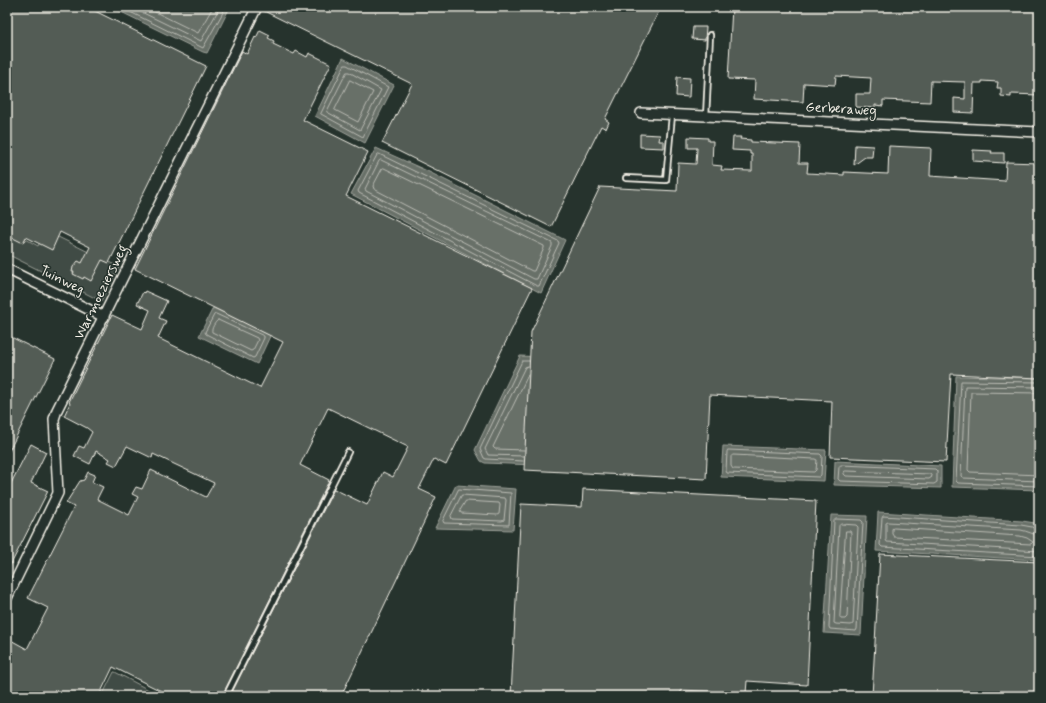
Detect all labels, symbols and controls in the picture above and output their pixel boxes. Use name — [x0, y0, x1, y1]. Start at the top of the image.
street label: Gerberaweg — [805, 98, 877, 121]
street label: Warmoeziersweg — [70, 241, 134, 343]
street label: Tuinweg — [37, 261, 87, 299]

